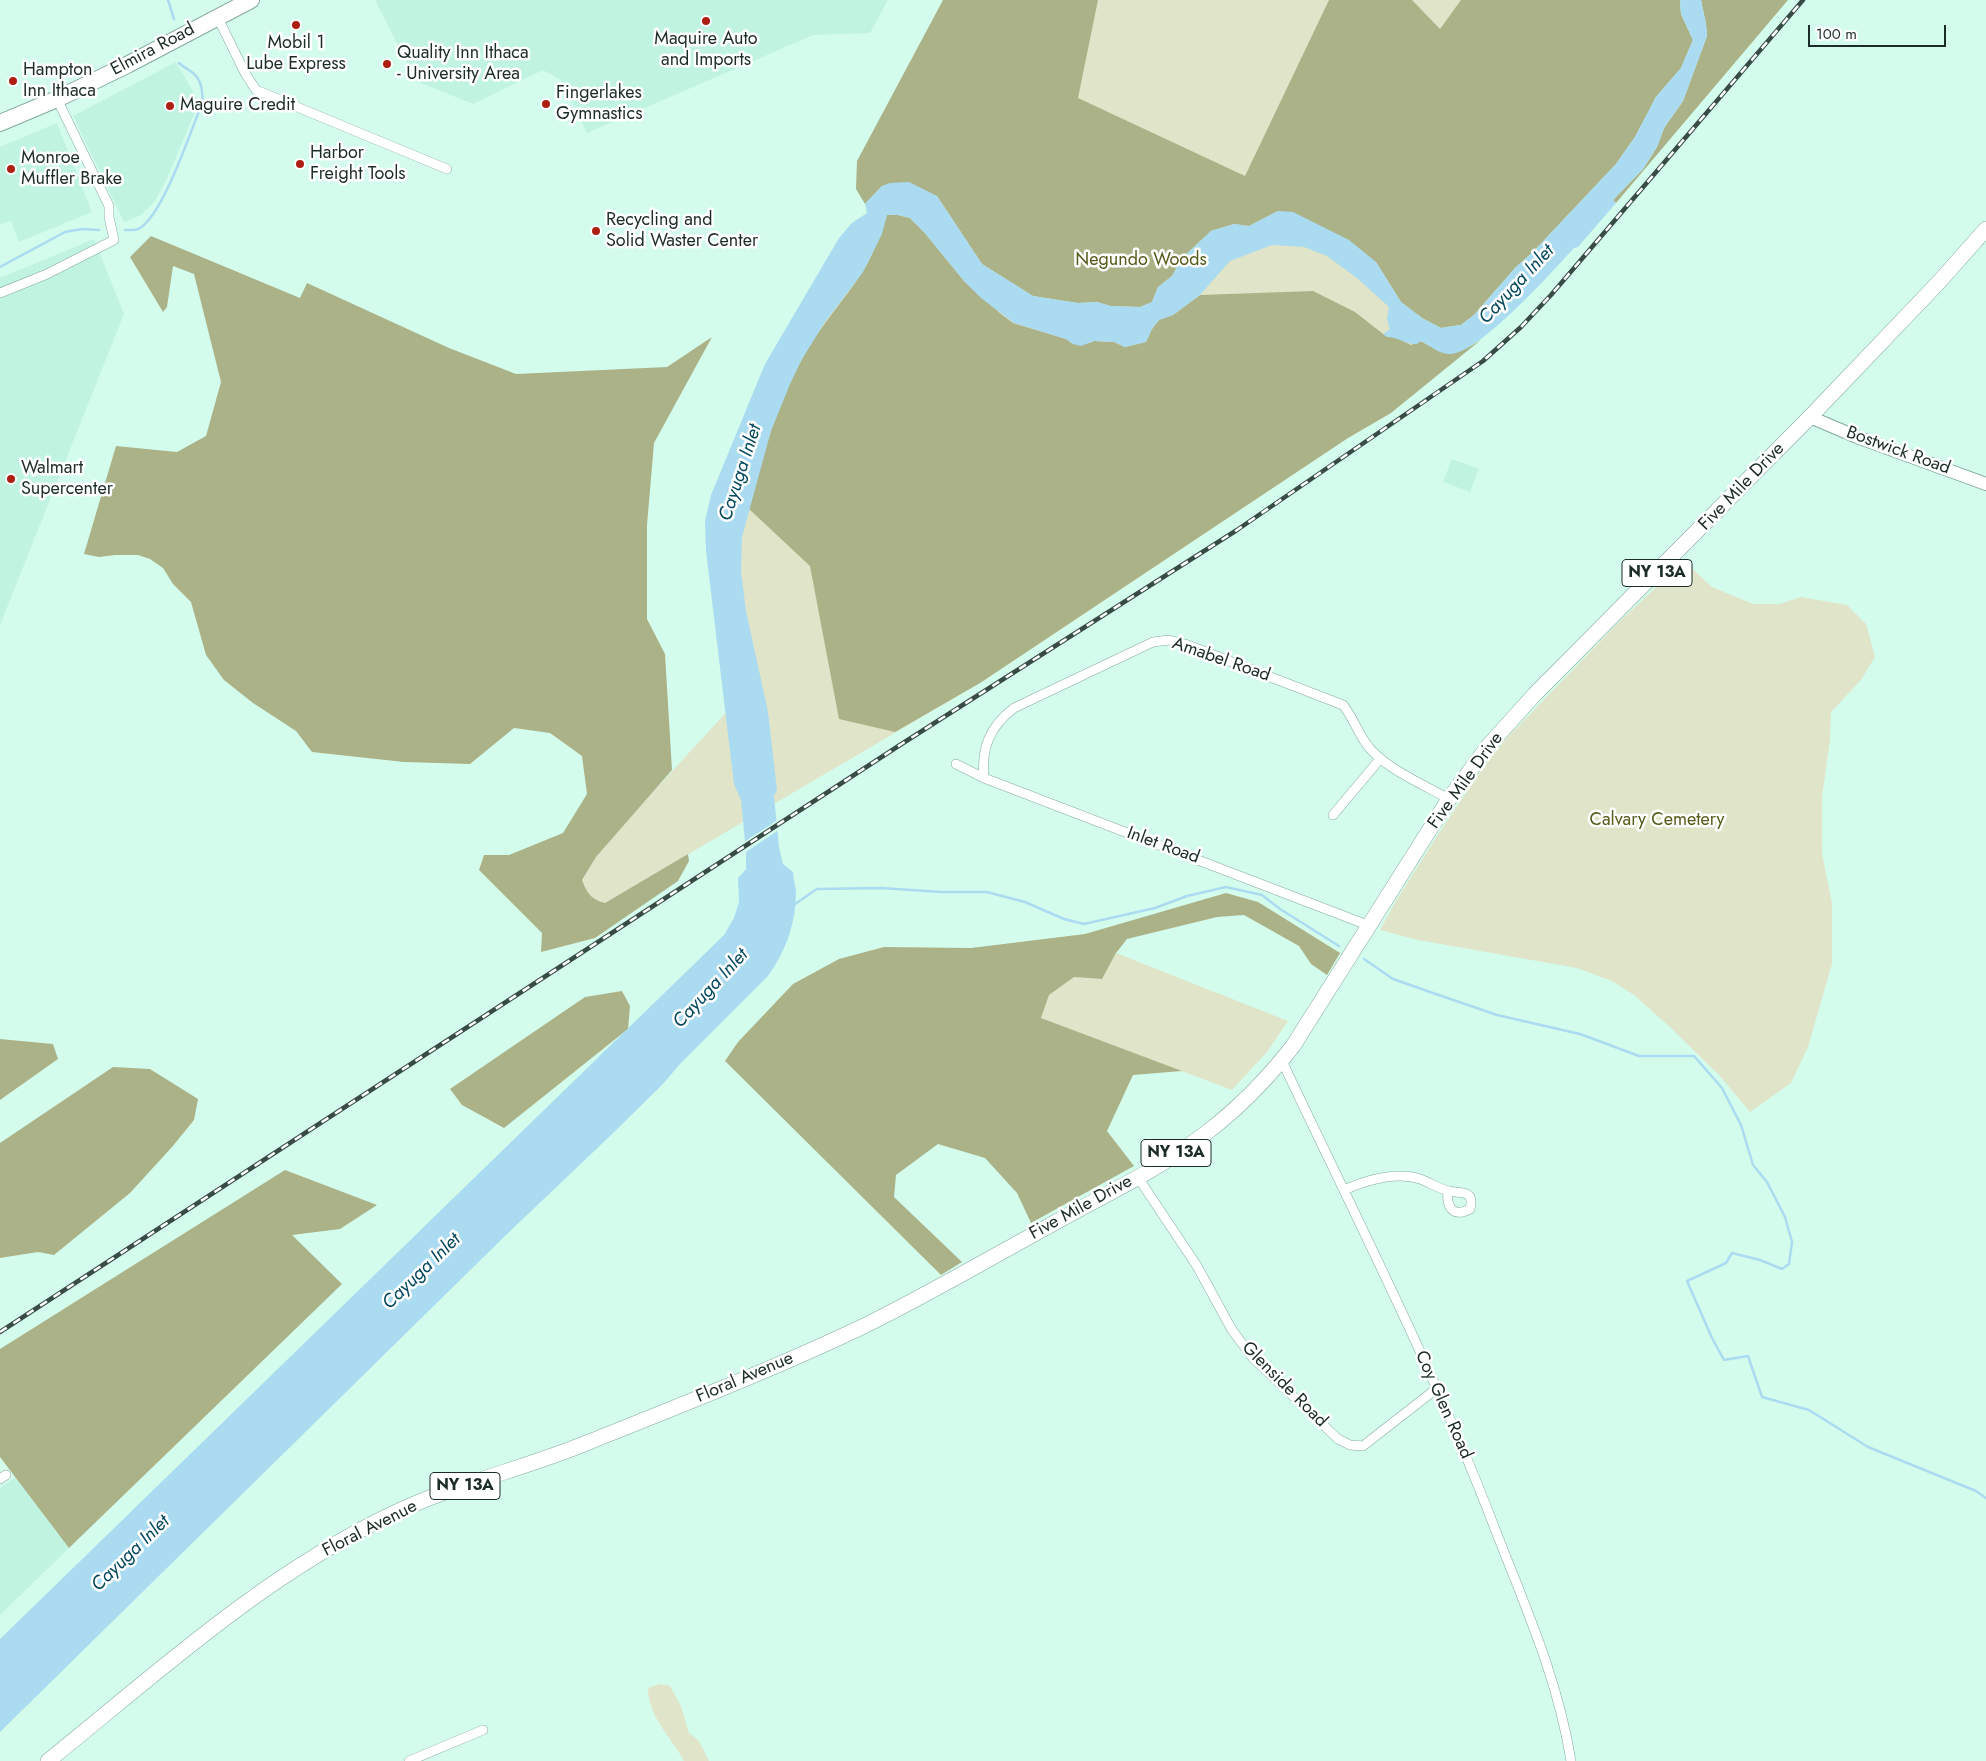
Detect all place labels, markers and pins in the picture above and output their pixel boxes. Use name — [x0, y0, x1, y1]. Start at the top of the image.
marker: Maquire Auto and Imports — [700, 15, 712, 27]
marker: Mobil 1 Lube Express — [290, 19, 302, 31]
place label: Maquire Auto and Imports — [654, 29, 758, 72]
place label: Mobil 1 Lube Express — [246, 33, 346, 76]
place label: Quality Inn Ithaca - University Area — [397, 43, 529, 86]
marker: Quality Inn Ithaca - University Area — [381, 58, 393, 70]
place label: Hampton Inn Ithaca — [23, 60, 96, 102]
marker: Hampton Inn Ithaca — [7, 75, 19, 87]
place label: Fingerlakes Gymnastics — [556, 83, 642, 126]
place label: Maguire Credit — [180, 95, 295, 117]
marker: Fingerlakes Gymnastics — [540, 98, 552, 110]
marker: Maguire Credit — [164, 100, 176, 112]
place label: Harbor Freight Tools — [310, 143, 406, 186]
place label: Monroe Muffler Brake — [21, 148, 122, 190]
marker: Harbor Freight Tools — [294, 158, 306, 170]
marker: Monroe Muffler Brake — [5, 163, 17, 175]
place label: Recycling and Solid Waster Center — [606, 210, 758, 252]
marker: Recycling and Solid Waster Center — [590, 225, 602, 237]
place label: Walmart Supercenter — [21, 458, 113, 500]
marker: Walmart Supercenter — [5, 473, 17, 485]

